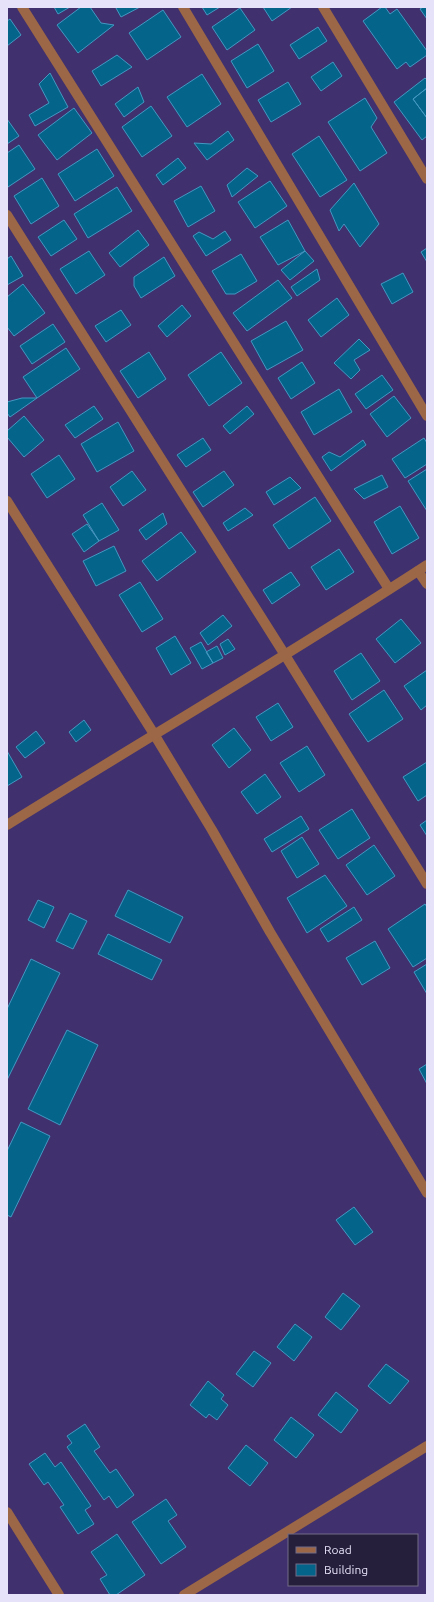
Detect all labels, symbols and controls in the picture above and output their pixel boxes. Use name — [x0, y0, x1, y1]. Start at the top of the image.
legend — [288, 1534, 418, 1586]
text: Road — [324, 1543, 352, 1556]
text: Building — [324, 1563, 368, 1576]

